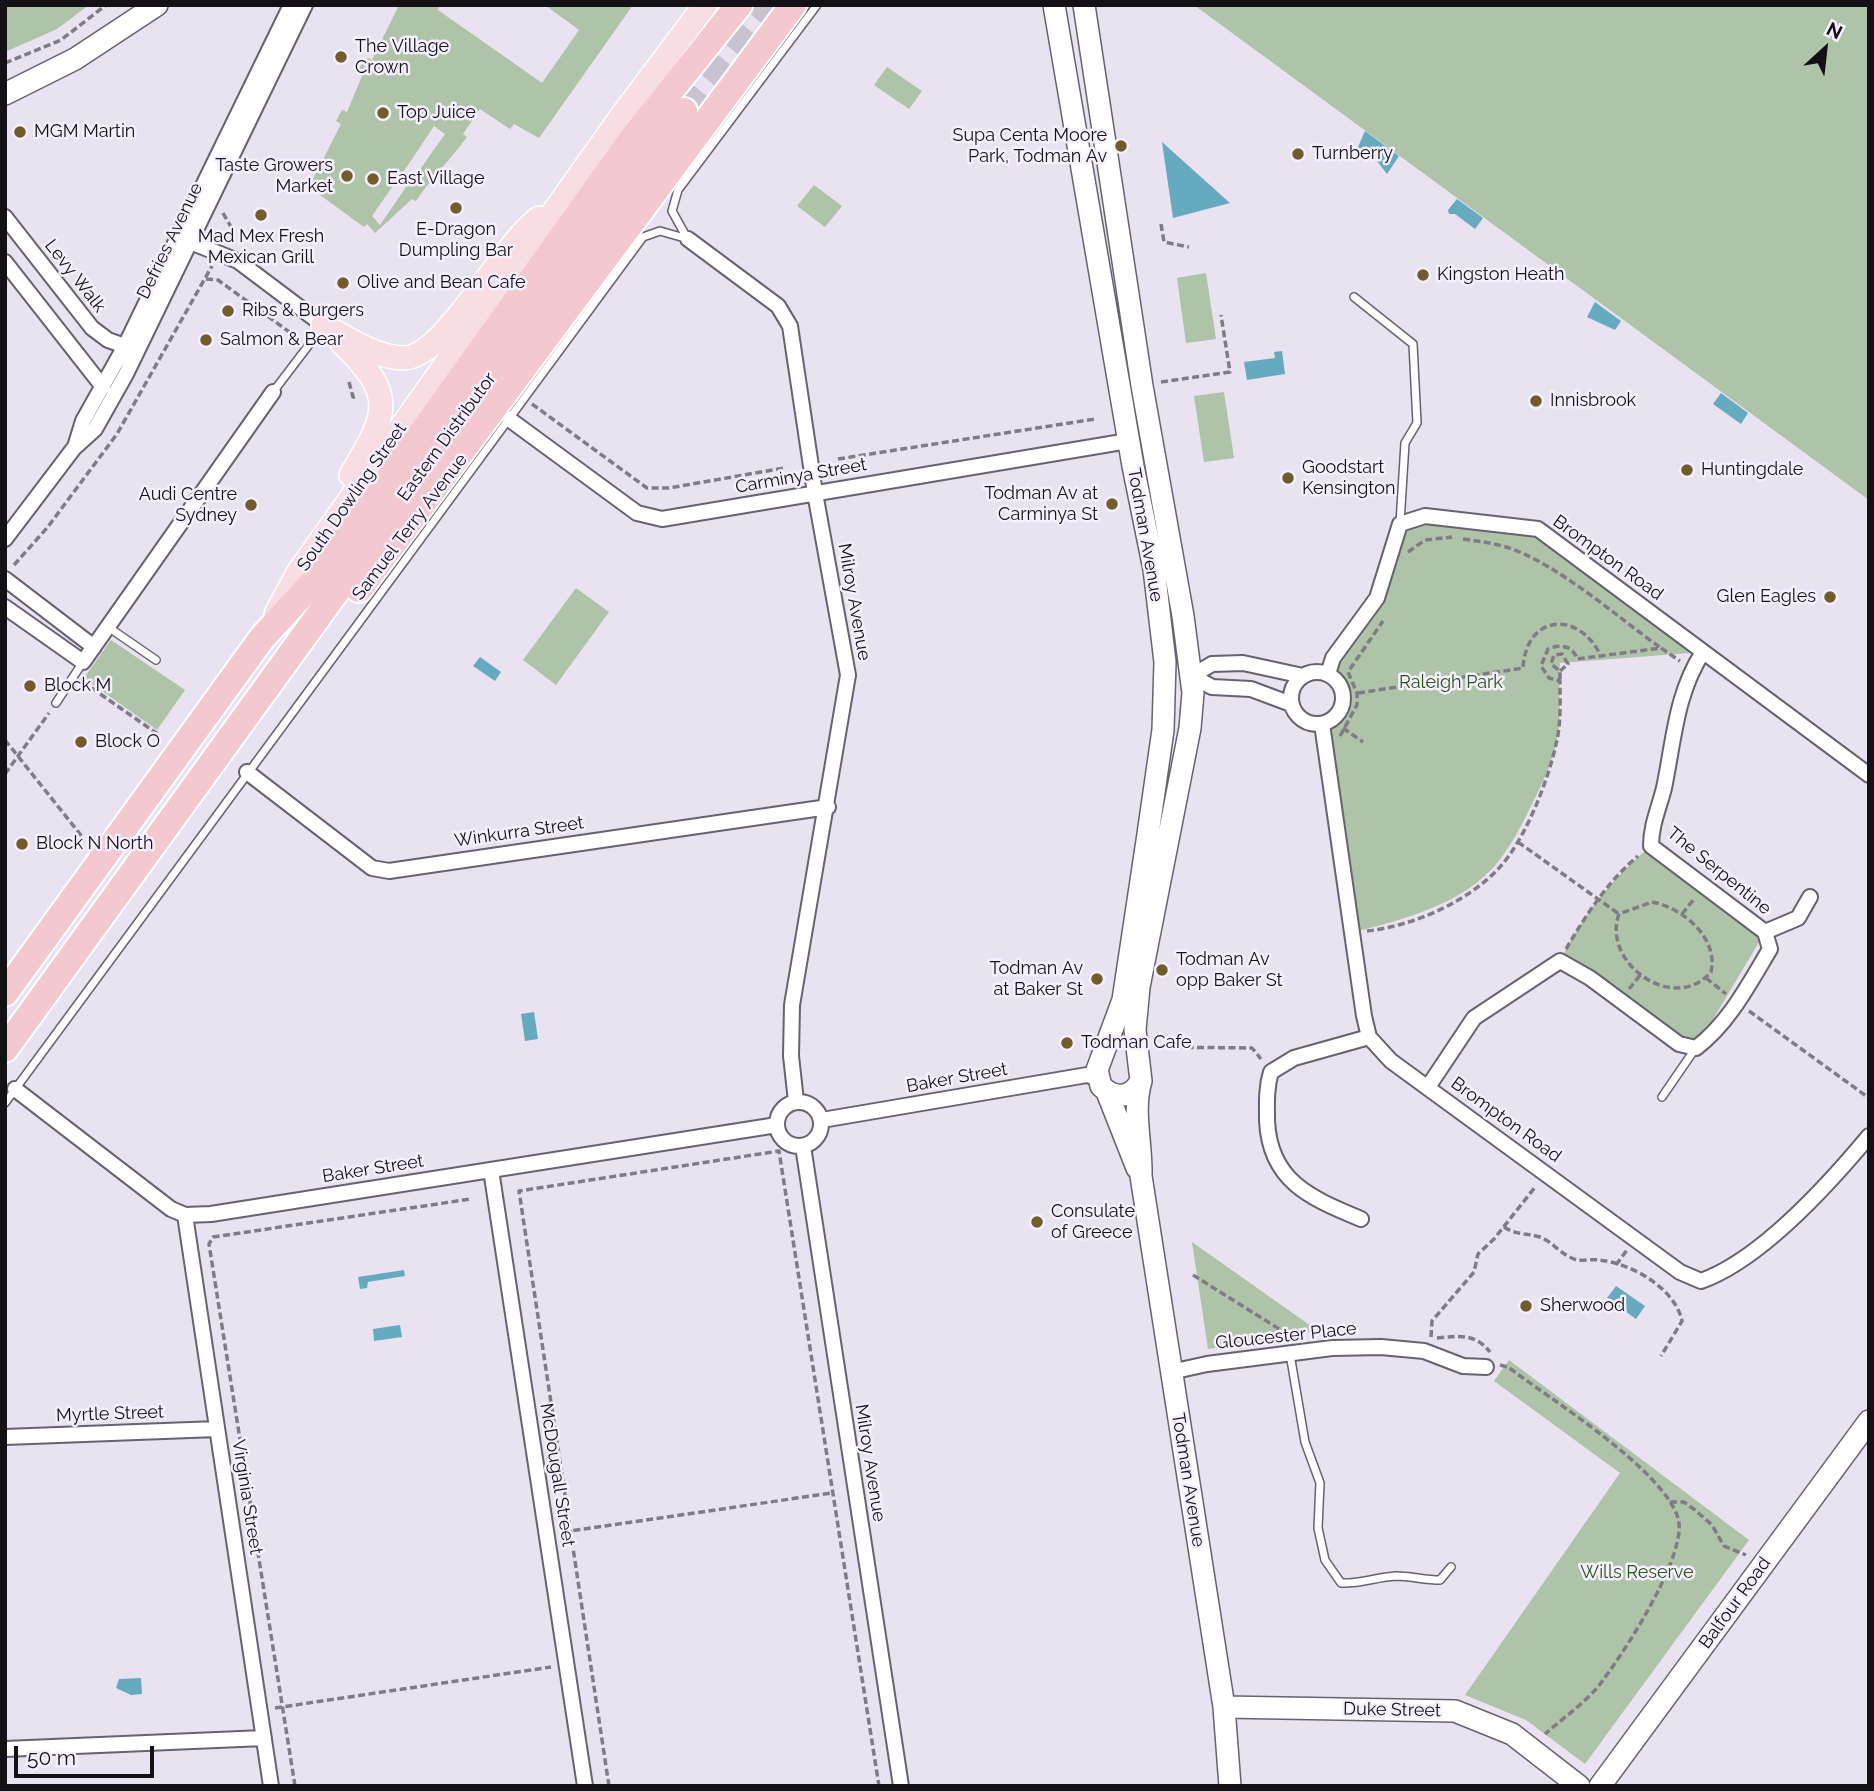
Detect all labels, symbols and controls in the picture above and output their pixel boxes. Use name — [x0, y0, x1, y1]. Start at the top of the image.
north arrow — [1790, 14, 1860, 84]
text: N — [1823, 17, 1846, 43]
place label: The Village Crown — [355, 36, 449, 78]
marker: The Village Crown — [333, 49, 349, 65]
place label: Top Juice — [397, 102, 476, 124]
marker: Top Juice — [375, 105, 391, 121]
place label: MGM Martin — [34, 121, 135, 143]
marker: MGM Martin — [12, 124, 28, 140]
place label: Supa Centa Moore Park, Todman Av — [952, 125, 1107, 168]
marker: Supa Centa Moore Park, Todman Av — [1113, 138, 1129, 154]
place label: Turnberry — [1312, 143, 1393, 165]
marker: Turnberry — [1290, 146, 1306, 162]
place label: Taste Growers Market — [215, 155, 333, 198]
marker: Taste Growers Market — [339, 168, 355, 184]
place label: East Village — [387, 168, 484, 190]
marker: East Village — [365, 171, 381, 187]
street label: Defries Avenue — [133, 179, 207, 303]
marker: E-Dragon Dumpling Bar — [448, 200, 464, 216]
marker: Mad Mex Fresh Mexican Grill — [253, 207, 269, 223]
place label: E-Dragon Dumpling Bar — [399, 219, 513, 262]
place label: Mad Mex Fresh Mexican Grill — [198, 226, 324, 268]
street label: Levy Walk — [40, 235, 110, 317]
place label: Kingston Heath — [1437, 264, 1564, 286]
marker: Kingston Heath — [1415, 267, 1431, 283]
place label: Olive and Bean Cafe — [357, 272, 526, 294]
marker: Olive and Bean Cafe — [335, 275, 351, 291]
place label: Ribs & Burgers — [242, 300, 364, 322]
marker: Ribs & Burgers — [220, 303, 236, 319]
place label: Salmon & Bear — [220, 329, 343, 351]
marker: Salmon & Bear — [198, 332, 214, 348]
street label: Eastern Distributor — [393, 368, 501, 506]
place label: Innisbrook — [1550, 390, 1636, 412]
marker: Innisbrook — [1528, 393, 1544, 409]
street label: South Dowling Street — [293, 419, 411, 575]
street label: Samuel Terry Avenue — [348, 450, 472, 604]
street label: Carminya Street — [734, 454, 868, 498]
place label: Goodstart Kensington — [1302, 457, 1395, 500]
place label: Huntingdale — [1701, 459, 1803, 481]
marker: Huntingdale — [1679, 462, 1695, 478]
street label: Todman Avenue — [1123, 466, 1167, 604]
marker: Goodstart Kensington — [1280, 470, 1296, 486]
place label: Todman Av at Carminya St — [984, 483, 1098, 526]
place label: Audi Centre Sydney — [139, 484, 237, 526]
marker: Todman Av at Carminya St — [1104, 496, 1120, 512]
marker: Audi Centre Sydney — [243, 497, 259, 513]
street label: Brompton Road — [1549, 511, 1667, 605]
street label: Milroy Avenue — [833, 542, 875, 662]
place label: Glen Eagles — [1717, 586, 1816, 608]
marker: Glen Eagles — [1822, 589, 1838, 605]
park label: Raleigh Park — [1399, 672, 1503, 694]
place label: Block M — [44, 675, 111, 697]
marker: Block M — [22, 678, 38, 694]
place label: Block O — [95, 731, 160, 753]
marker: Block O — [73, 734, 89, 750]
street label: Winkurra Street — [453, 812, 585, 852]
street label: The Serpentine — [1663, 822, 1775, 920]
place label: Block N North — [36, 833, 153, 855]
marker: Block N North — [14, 836, 30, 852]
place label: Todman Av opp Baker St — [1176, 949, 1283, 992]
place label: Todman Av at Baker St — [990, 958, 1083, 1000]
marker: Todman Av opp Baker St — [1154, 962, 1170, 978]
marker: Todman Av at Baker St — [1089, 971, 1105, 987]
place label: Todman Cafe — [1081, 1032, 1192, 1054]
marker: Todman Cafe — [1059, 1035, 1075, 1051]
street label: Baker Street — [905, 1058, 1009, 1098]
street label: Brompton Road — [1447, 1073, 1565, 1167]
street label: Baker Street — [321, 1150, 425, 1188]
place label: Consulate of Greece — [1051, 1201, 1135, 1244]
marker: Consulate of Greece — [1029, 1214, 1045, 1230]
place label: Sherwood — [1540, 1295, 1625, 1317]
marker: Sherwood — [1518, 1298, 1534, 1314]
street label: Gloucester Place — [1214, 1318, 1358, 1354]
street label: Myrtle Street — [56, 1401, 164, 1427]
street label: McDougall Street — [535, 1402, 579, 1548]
street label: Milroy Avenue — [850, 1403, 890, 1523]
street label: Todman Avenue — [1167, 1411, 1209, 1549]
street label: Virginia Street — [227, 1438, 267, 1556]
street label: Balfour Road — [1695, 1553, 1775, 1653]
park label: Wills Reserve — [1580, 1562, 1694, 1584]
street label: Duke Street — [1343, 1698, 1441, 1722]
scale bar — [18, 1732, 158, 1776]
text: 50 m — [27, 1745, 76, 1770]

